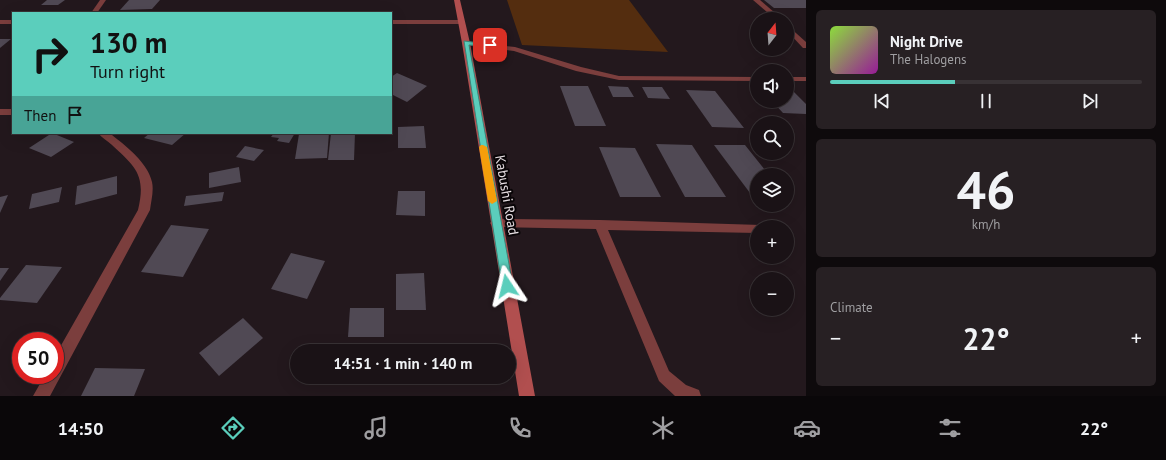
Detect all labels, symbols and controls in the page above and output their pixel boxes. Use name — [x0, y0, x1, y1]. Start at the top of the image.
north arrow — [750, 12, 794, 56]
map controls — [750, 12, 794, 316]
text: 130 m — [90, 24, 167, 61]
icon: right — [24, 28, 76, 80]
pin — [473, 28, 507, 62]
text: Night Drive — [890, 32, 963, 51]
icon: arrive — [479, 34, 501, 56]
text: The Halogens — [890, 51, 967, 68]
text: Turn right — [90, 60, 165, 83]
button: sound — [750, 64, 794, 108]
icon: previous — [871, 90, 893, 112]
icon: pause — [975, 90, 997, 112]
icon: next — [1079, 90, 1101, 112]
icon: arrive — [64, 104, 86, 126]
text: Then — [24, 106, 56, 125]
button: search — [750, 116, 794, 160]
street label: Kabushi Road — [491, 154, 523, 236]
text: 46 — [957, 156, 1015, 223]
button: layers — [750, 168, 794, 212]
text: km/h — [972, 216, 1000, 233]
button: + — [750, 220, 794, 264]
position arrow — [486, 265, 528, 307]
button: − — [750, 272, 794, 316]
text: Climate — [830, 299, 873, 316]
text: 22° — [962, 319, 1010, 358]
text: − — [830, 324, 841, 352]
text: + — [1131, 324, 1142, 352]
speed limit sign: 50 — [12, 332, 64, 384]
text: 14:51 · 1 min · 140 m — [334, 354, 472, 373]
icon: directions — [219, 414, 247, 442]
icon: music — [362, 414, 390, 442]
icon: phone — [506, 414, 534, 442]
icon: climate — [649, 414, 677, 442]
icon: car — [793, 414, 821, 442]
icon: filters — [936, 414, 964, 442]
text: 14:50 — [58, 417, 103, 440]
text: 22° — [1080, 417, 1108, 440]

